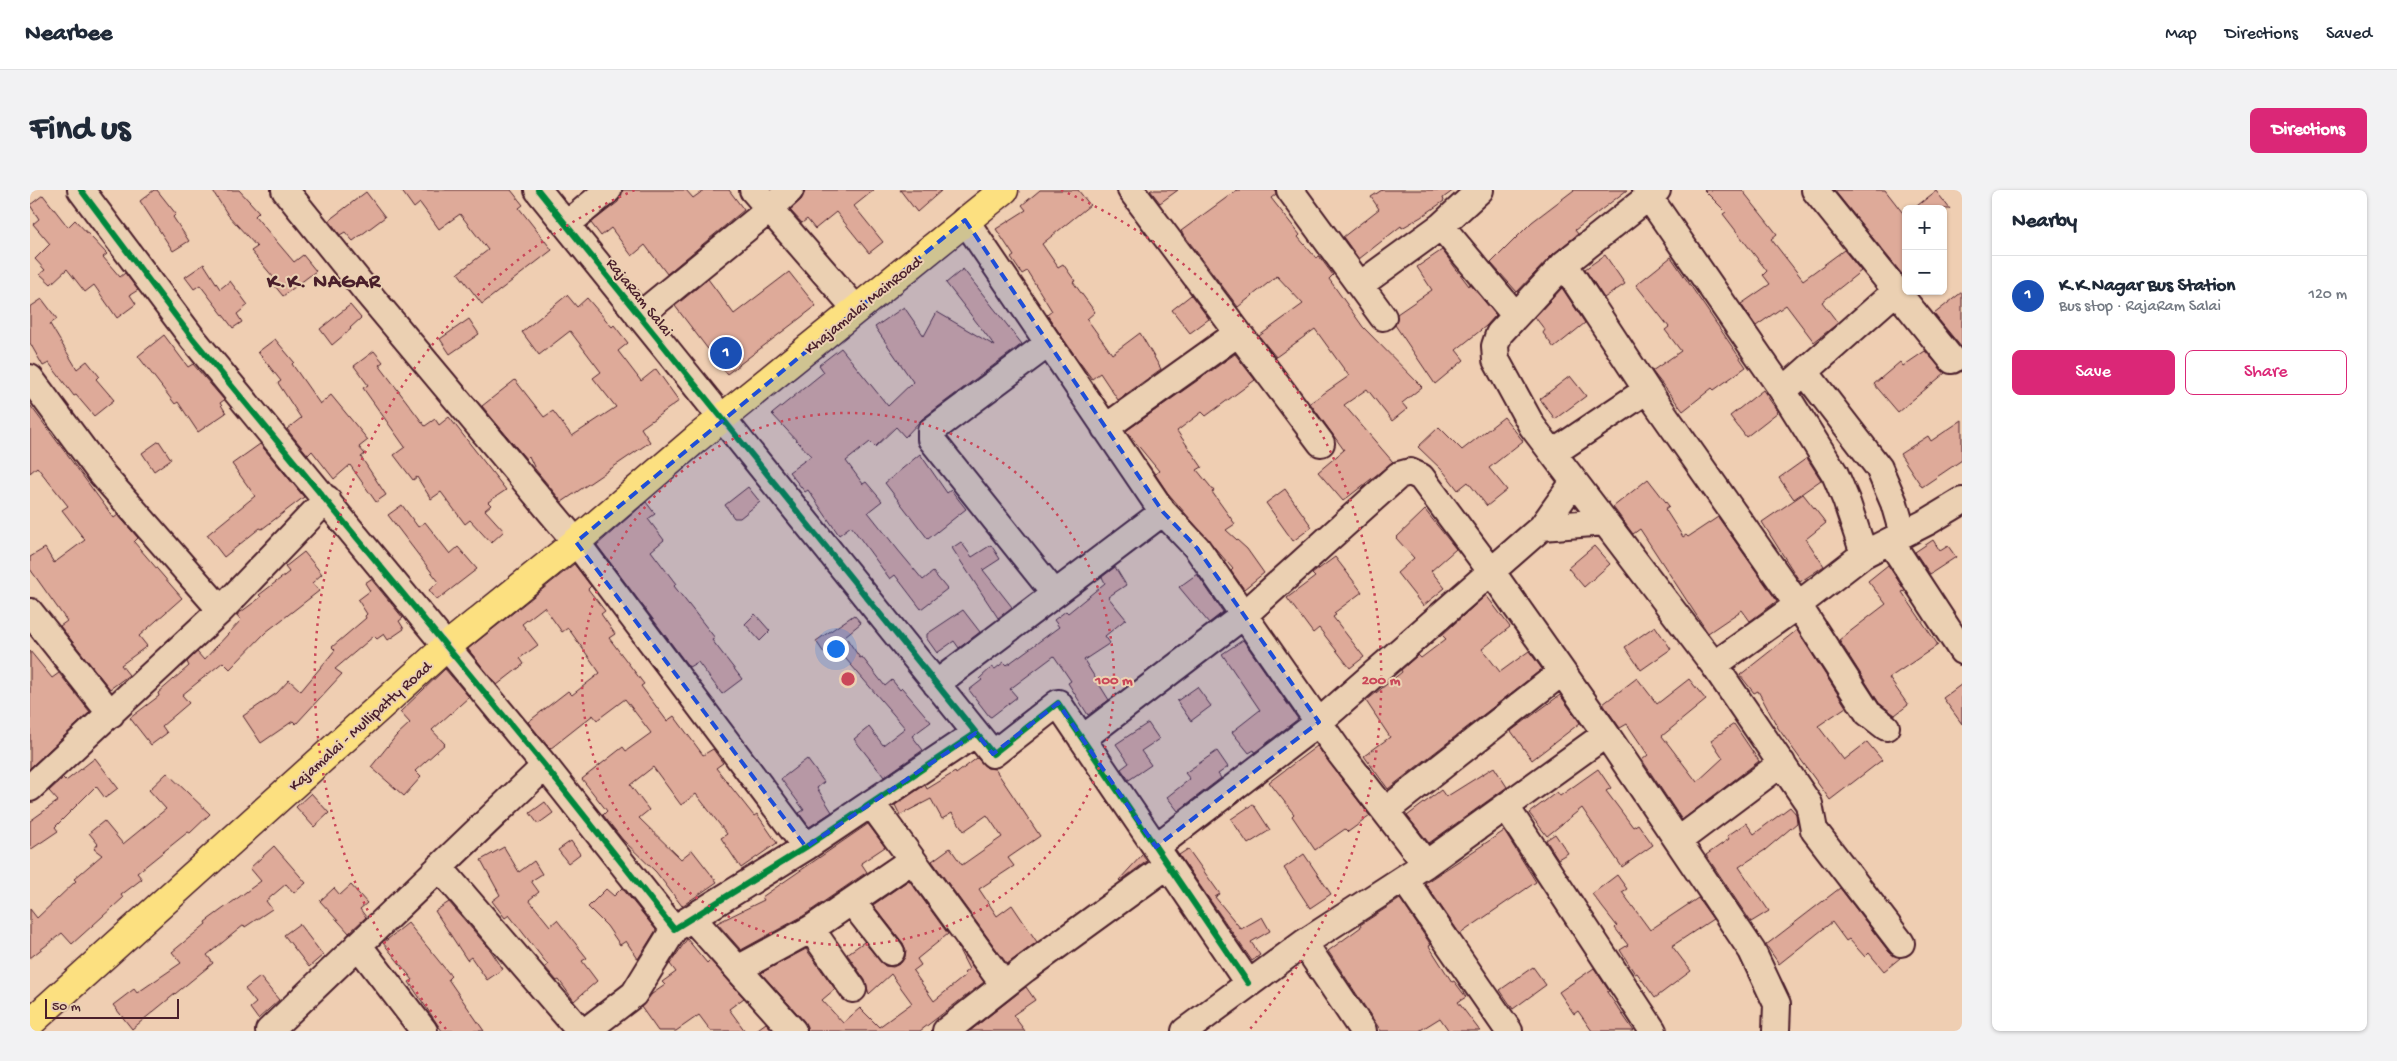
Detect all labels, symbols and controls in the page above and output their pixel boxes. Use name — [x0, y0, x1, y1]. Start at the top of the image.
text: Nearbee — [25, 20, 112, 49]
text: Map — [2165, 24, 2197, 45]
text: Directions — [2225, 24, 2298, 45]
text: Saved — [2326, 24, 2372, 45]
button: Directions — [2250, 108, 2367, 153]
text: Find us — [30, 110, 130, 151]
map controls — [1902, 205, 1947, 295]
button: + — [1902, 205, 1947, 250]
text: Nearby — [2012, 210, 2077, 235]
button: − — [1902, 250, 1947, 295]
street label: Khajamalai MainRoad — [802, 252, 928, 360]
street label: RajaRam Salai — [601, 255, 676, 341]
district label: K.K. NAGAR — [266, 271, 382, 296]
text: K.K.Nagar Bus Station — [2059, 275, 2235, 298]
text: 1 — [2025, 286, 2031, 305]
text: 120 m — [2308, 286, 2347, 305]
text: Bus stop · RajaRam Salai — [2059, 298, 2221, 317]
pin: 1 — [710, 334, 742, 372]
button: Save — [2012, 350, 2175, 395]
button: Share — [2185, 350, 2347, 395]
your location — [823, 636, 849, 662]
street label: Kajamalai - Mullipatty Road — [286, 657, 438, 797]
centre of rings — [839, 670, 857, 688]
text: 100 m — [1094, 672, 1133, 690]
text: 200 m — [1362, 672, 1401, 690]
scale bar — [45, 996, 179, 1019]
text: 50 m — [52, 999, 81, 1016]

